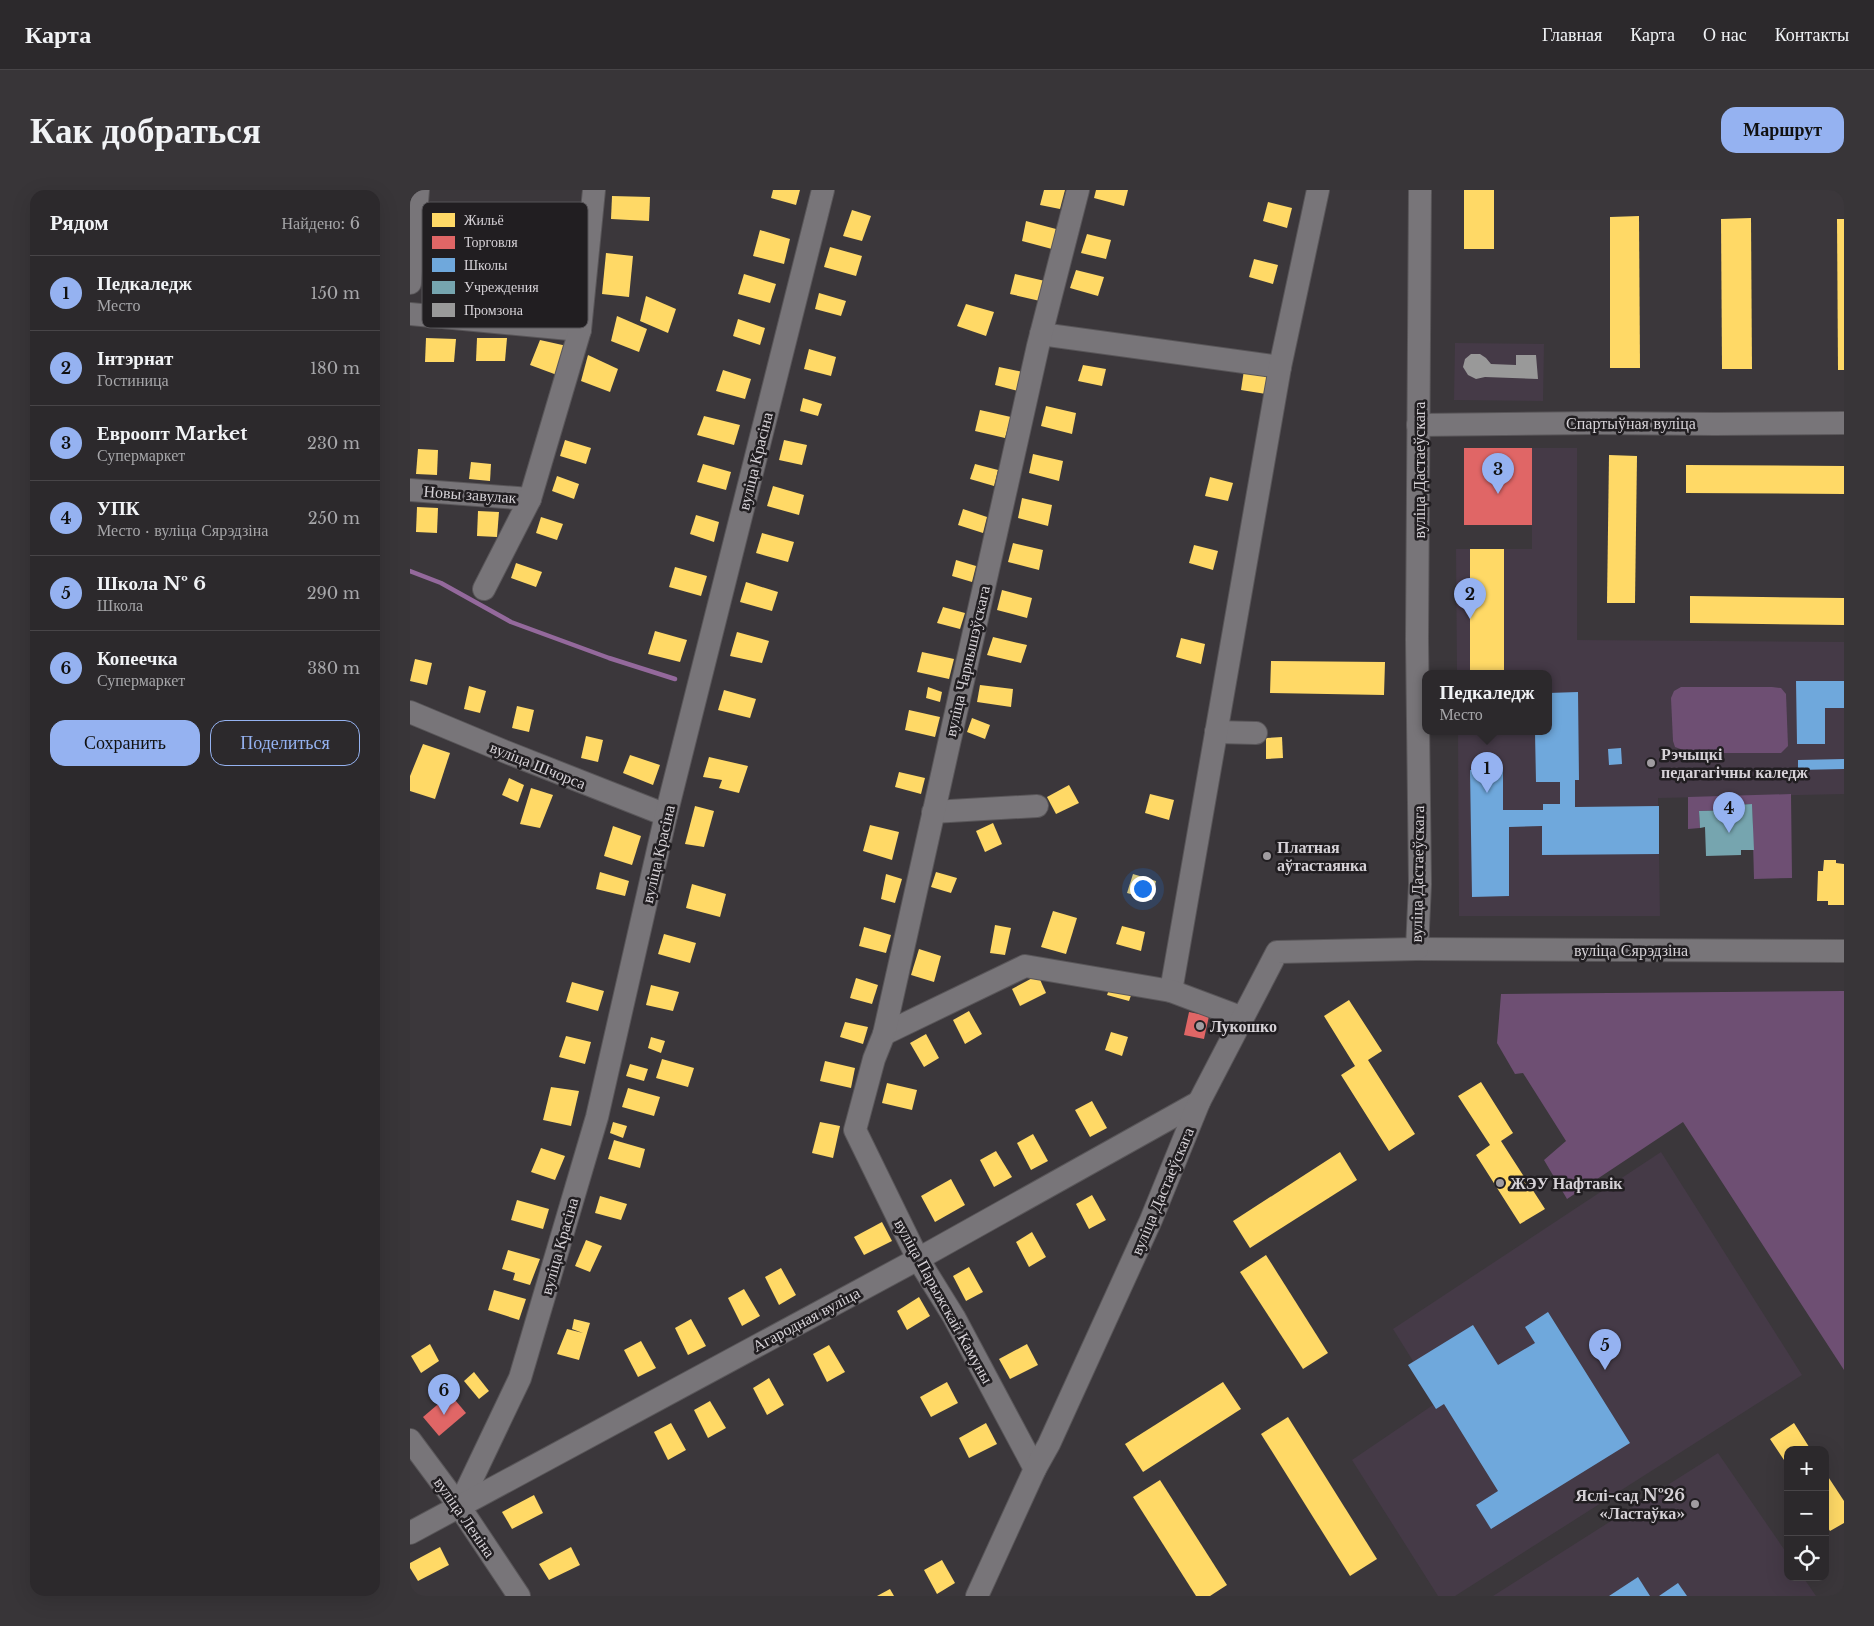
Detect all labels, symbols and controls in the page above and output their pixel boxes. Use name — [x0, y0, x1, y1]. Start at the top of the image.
text: Карта — [25, 20, 91, 49]
text: Главная — [1542, 24, 1602, 46]
text: Карта — [1630, 24, 1675, 46]
text: О нас — [1703, 24, 1747, 46]
text: Контакты — [1775, 24, 1849, 46]
button: Маршрут — [1721, 107, 1844, 153]
text: Как добраться — [30, 109, 261, 152]
legend — [422, 202, 588, 328]
text: Рядом — [50, 210, 109, 236]
text: Жильё — [464, 211, 504, 229]
text: Найдено: 6 — [282, 213, 360, 233]
text: Торговля — [464, 233, 518, 251]
text: Школы — [464, 256, 508, 274]
text: Педкаледж — [97, 272, 192, 295]
text: Учреждения — [464, 278, 539, 296]
text: 1 — [63, 283, 69, 303]
text: 150 m — [311, 283, 360, 303]
text: Место — [97, 295, 140, 315]
text: Промзона — [464, 301, 524, 319]
text: Інтэрнат — [97, 347, 173, 370]
text: 2 — [61, 358, 71, 378]
text: 180 m — [310, 358, 360, 378]
text: Гостиница — [97, 370, 169, 390]
street label: вуліца Дастаеўскага — [1409, 402, 1429, 538]
street label: вуліца Красіна — [733, 410, 777, 512]
street label: Спартыўная вуліца — [1566, 413, 1696, 433]
text: Евроопт Market — [97, 422, 247, 445]
text: 3 — [61, 433, 71, 453]
text: 230 m — [307, 433, 360, 453]
text: Супермаркет — [97, 445, 185, 465]
pin: 3 — [1482, 453, 1514, 494]
street label: Новы завулак — [423, 481, 517, 507]
text: УПК — [97, 497, 140, 520]
text: 4 — [61, 508, 71, 528]
text: 250 m — [308, 508, 360, 528]
text: Место · вуліца Сярэдзіна — [97, 520, 268, 540]
text: Школа № 6 — [97, 572, 206, 595]
pin: 2 — [1454, 578, 1486, 619]
text: 5 — [61, 583, 71, 603]
text: 290 m — [307, 583, 360, 603]
street label: вуліца Чарнышэўскага — [940, 584, 994, 738]
text: Школа — [97, 595, 143, 615]
text: Копеечка — [97, 647, 178, 670]
text: 6 — [61, 658, 71, 678]
text: 380 m — [307, 658, 360, 678]
text: Супермаркет — [97, 670, 185, 690]
popup — [1422, 670, 1552, 735]
text: Педкаледж — [1439, 681, 1535, 704]
text: Место — [1439, 704, 1483, 724]
button: Сохранить — [50, 720, 200, 766]
button: Поделиться — [210, 720, 360, 766]
street label: вуліца Шчорса — [487, 737, 589, 793]
place label: Рэчыцкі педагагічны каледж — [1661, 744, 1808, 782]
pin: 1 — [1471, 752, 1503, 793]
marker: Рэчыцкі педагагічны каледж — [1645, 757, 1657, 769]
pin: 4 — [1713, 792, 1745, 833]
street label: вуліца Красіна — [637, 803, 679, 905]
street label: вуліца Дастаеўскага — [1406, 805, 1428, 943]
place label: Платная аўтастаянка — [1277, 837, 1367, 875]
marker: Платная аўтастаянка — [1261, 850, 1273, 862]
your location — [1130, 876, 1156, 902]
street label: вуліца Сярэдзіна — [1574, 940, 1688, 960]
place label: Лукошко — [1210, 1016, 1277, 1036]
marker: Лукошко — [1194, 1020, 1206, 1032]
street label: вуліца Дастаеўскага — [1126, 1124, 1198, 1258]
place label: ЖЭУ Нафтавік — [1510, 1173, 1623, 1193]
marker: ЖЭУ Нафтавік — [1494, 1177, 1506, 1189]
street label: вуліца Красіна — [536, 1195, 582, 1297]
street label: вуліца Парыжскай Камуны — [890, 1215, 998, 1387]
street label: Агародная вуліца — [749, 1282, 863, 1356]
pin: 5 — [1589, 1329, 1621, 1370]
pin: 6 — [428, 1374, 460, 1415]
map controls — [1784, 1446, 1829, 1581]
button: + — [1784, 1446, 1829, 1491]
street label: вуліца Леніна — [430, 1473, 500, 1561]
place label: Яслі-сад №26 «Ластаўка» — [1576, 1485, 1685, 1523]
button: − — [1784, 1491, 1829, 1536]
marker: Яслі-сад №26 «Ластаўка» — [1689, 1498, 1701, 1510]
button: locate — [1784, 1536, 1829, 1581]

